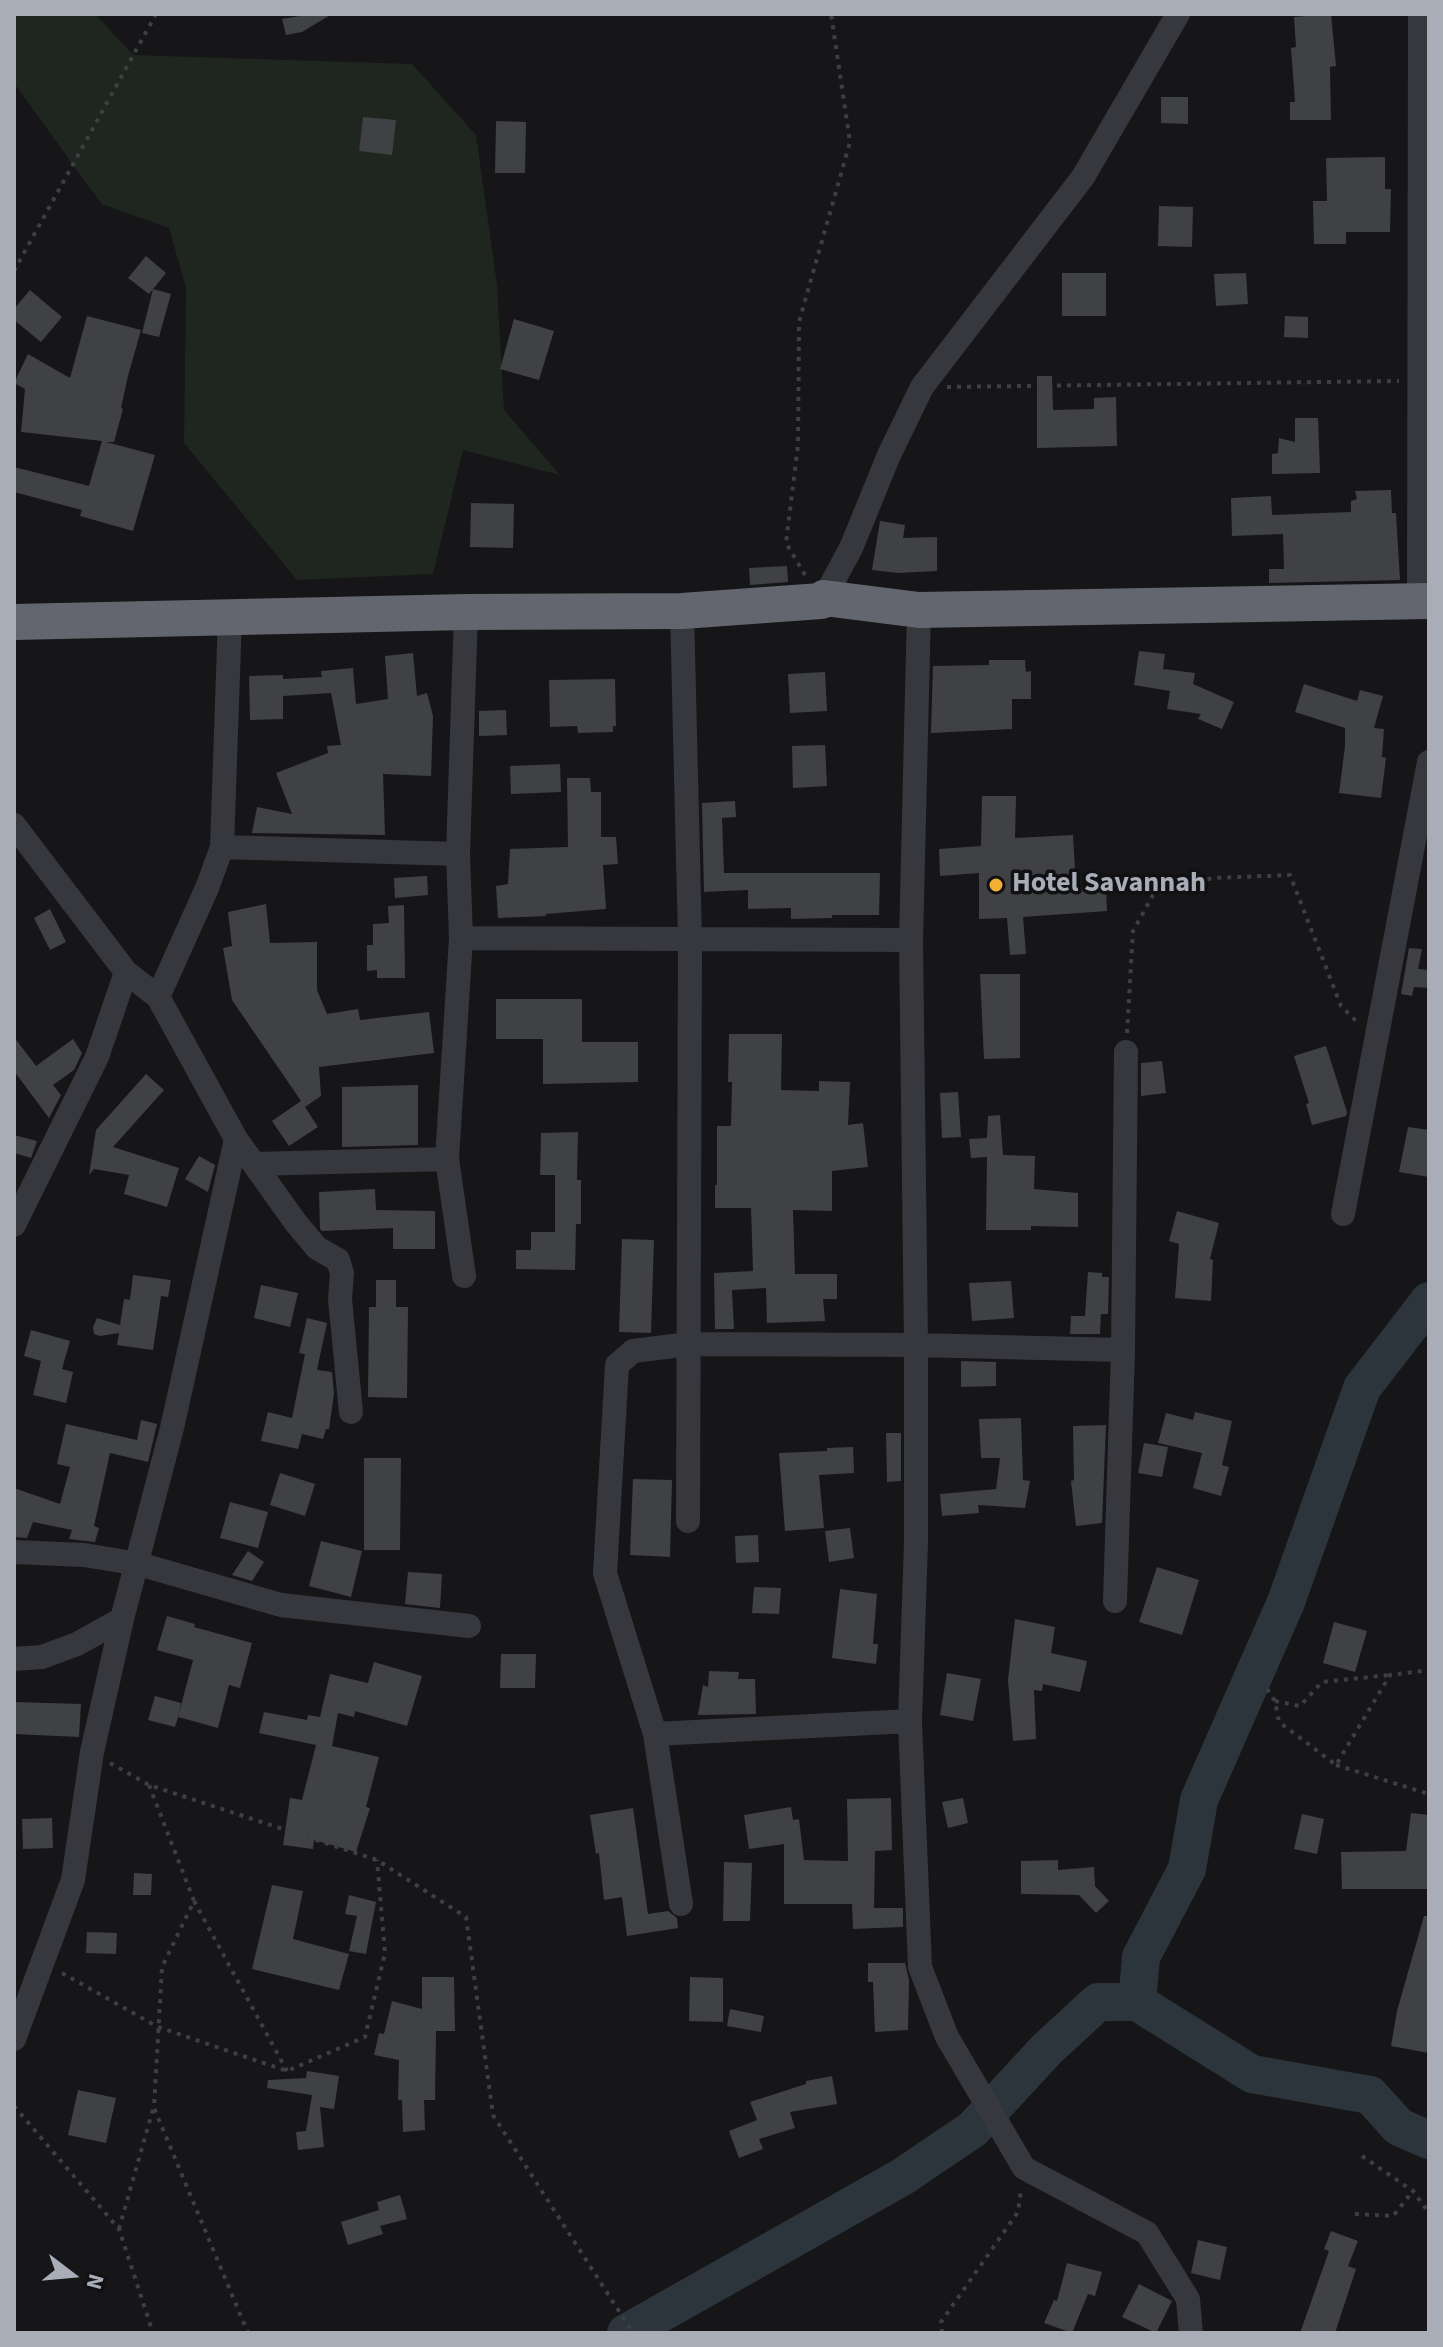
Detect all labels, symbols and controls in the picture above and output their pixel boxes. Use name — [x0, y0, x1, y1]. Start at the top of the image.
place label: Hotel Savannah — [1012, 868, 1206, 902]
marker: Hotel Savannah — [987, 876, 1005, 894]
north arrow — [32, 2235, 112, 2315]
text: N — [78, 2270, 112, 2293]

